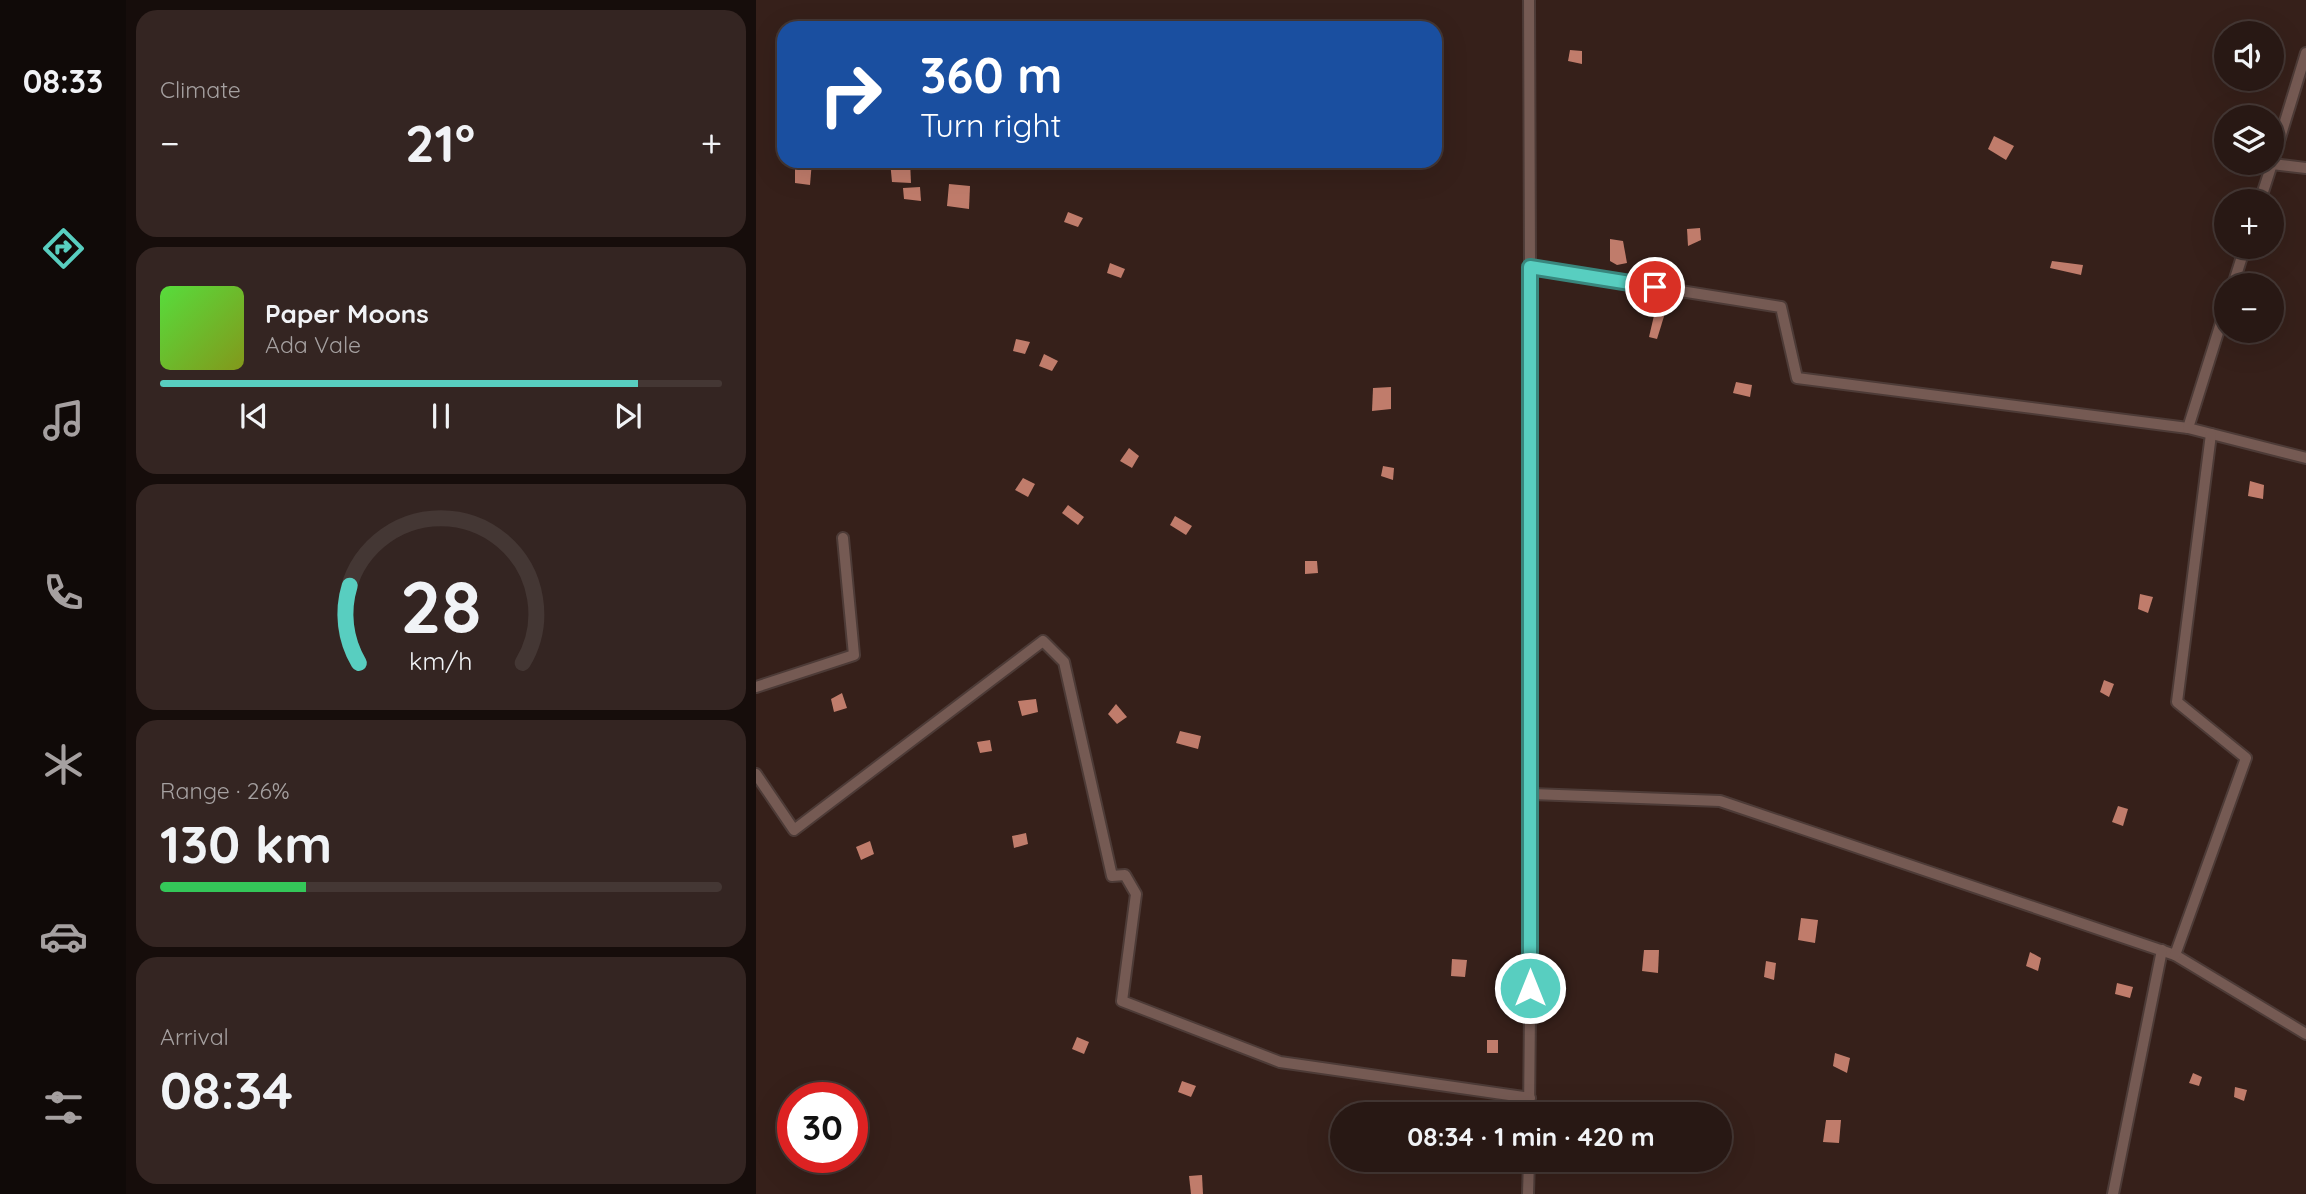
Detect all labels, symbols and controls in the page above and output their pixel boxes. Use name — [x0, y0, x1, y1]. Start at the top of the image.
map controls — [2214, 21, 2284, 343]
button: sound — [2214, 21, 2284, 91]
text: 360 m — [920, 44, 1062, 105]
icon: right — [805, 49, 896, 140]
text: 08:33 — [23, 61, 103, 101]
text: Climate — [160, 75, 241, 104]
text: Turn right — [920, 105, 1061, 145]
button: layers — [2214, 105, 2284, 175]
text: 21° — [405, 110, 475, 175]
text: − — [160, 119, 180, 167]
text: + — [701, 119, 722, 167]
button: + — [2214, 189, 2284, 259]
icon: directions — [39, 224, 88, 273]
pin — [1625, 257, 1685, 317]
icon: arrive — [1636, 268, 1674, 306]
button: − — [2214, 273, 2284, 343]
text: Paper Moons — [265, 297, 429, 330]
text: Ada Vale — [265, 330, 361, 359]
icon: music — [39, 396, 88, 445]
icon: previous — [235, 397, 273, 435]
icon: pause — [422, 397, 460, 435]
icon: next — [609, 397, 647, 435]
text: 28 — [400, 560, 482, 651]
icon: phone — [39, 568, 88, 617]
text: km/h — [409, 645, 473, 676]
icon: climate — [39, 740, 88, 789]
text: Range · 26% — [160, 776, 290, 805]
text: 130 km — [160, 811, 332, 876]
icon: car — [39, 912, 88, 961]
position arrow — [1493, 951, 1567, 1025]
text: Arrival — [160, 1022, 229, 1051]
text: 08:34 — [160, 1057, 293, 1122]
speed limit sign: 30 — [777, 1082, 868, 1173]
icon: filters — [39, 1083, 88, 1132]
text: 08:34 · 1 min · 420 m — [1407, 1120, 1655, 1153]

